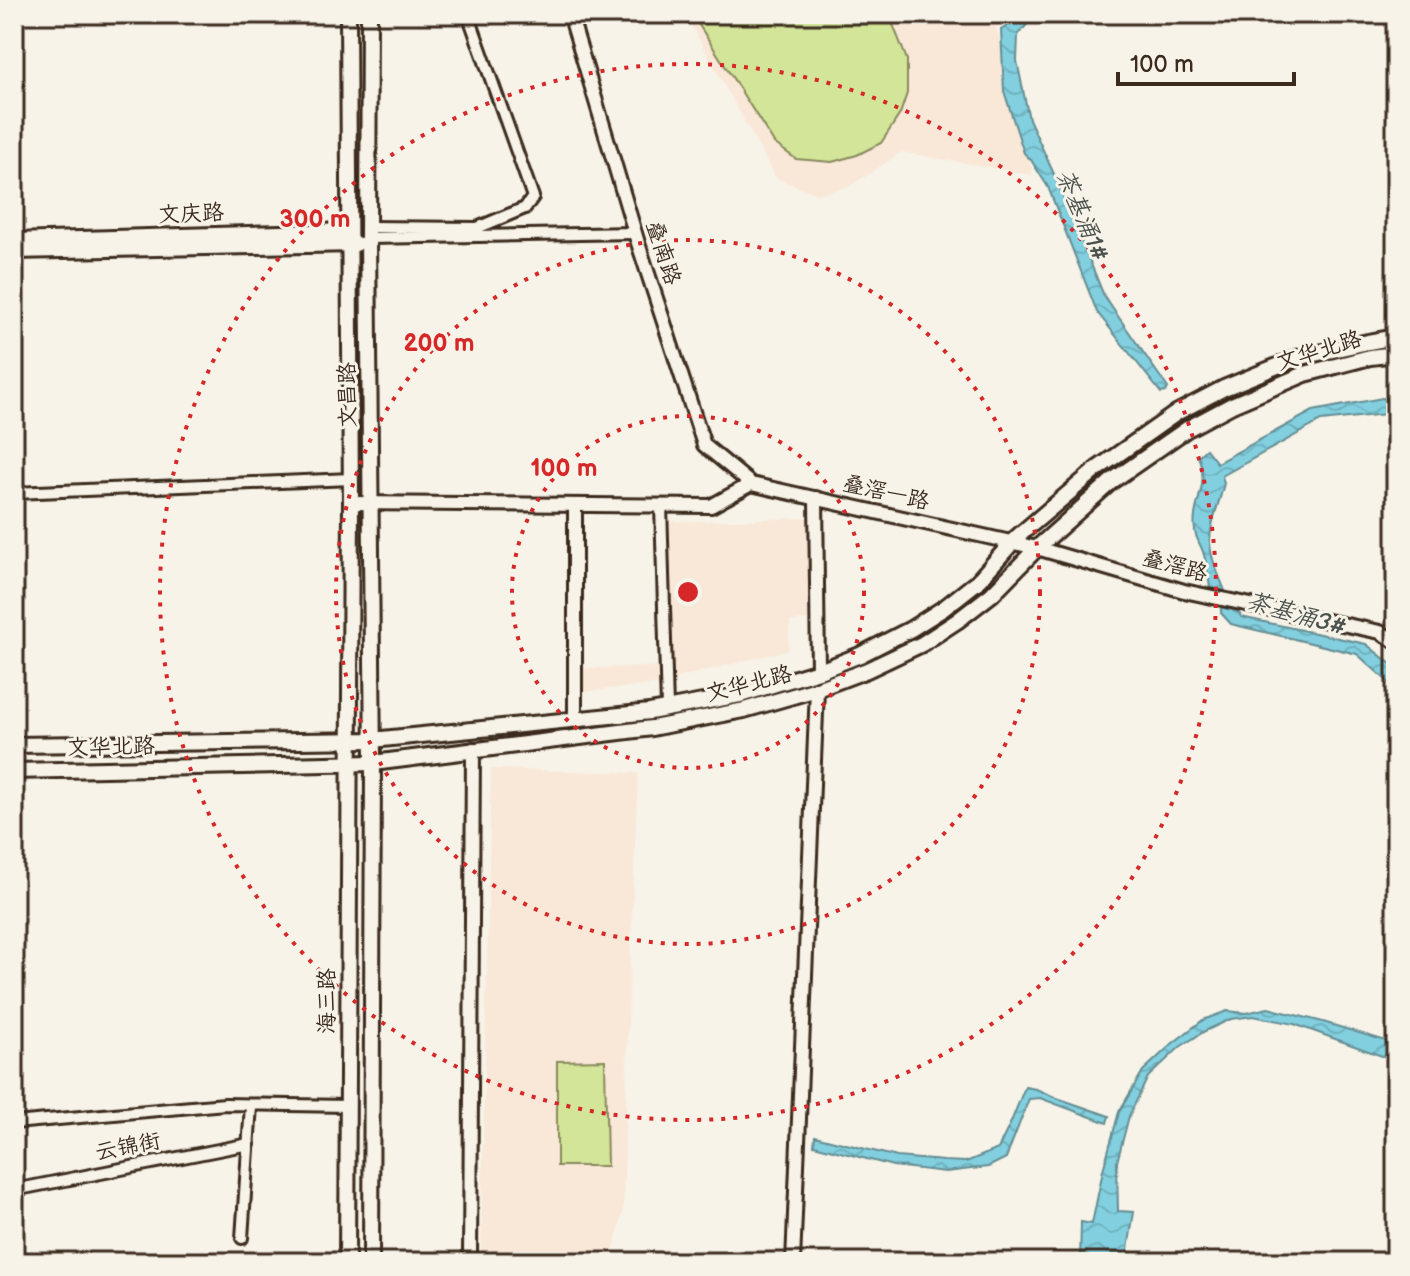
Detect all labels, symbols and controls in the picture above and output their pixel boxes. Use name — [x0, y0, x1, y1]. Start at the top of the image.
scale bar — [1118, 36, 1294, 86]
text: 100 m — [1130, 50, 1194, 79]
water label: 茶基涌1# — [1050, 165, 1114, 266]
street label: 文庆路 — [158, 199, 224, 229]
text: 300 m — [280, 205, 350, 234]
street label: 叠南路 — [640, 217, 686, 289]
street label: 文华北路 — [1273, 325, 1365, 377]
text: 200 m — [404, 329, 474, 358]
street label: 文昌路 — [334, 362, 362, 428]
text: 100 m — [531, 454, 597, 483]
street label: 叠滘一路 — [840, 470, 932, 516]
street label: 叠滘路 — [1140, 544, 1210, 588]
centre of rings — [674, 578, 702, 606]
water label: 茶基涌3# — [1243, 586, 1349, 642]
street label: 文华北路 — [703, 660, 795, 708]
street label: 文华北路 — [67, 733, 155, 761]
street label: 海三路 — [314, 968, 341, 1034]
street label: 云锦街 — [93, 1127, 163, 1167]

